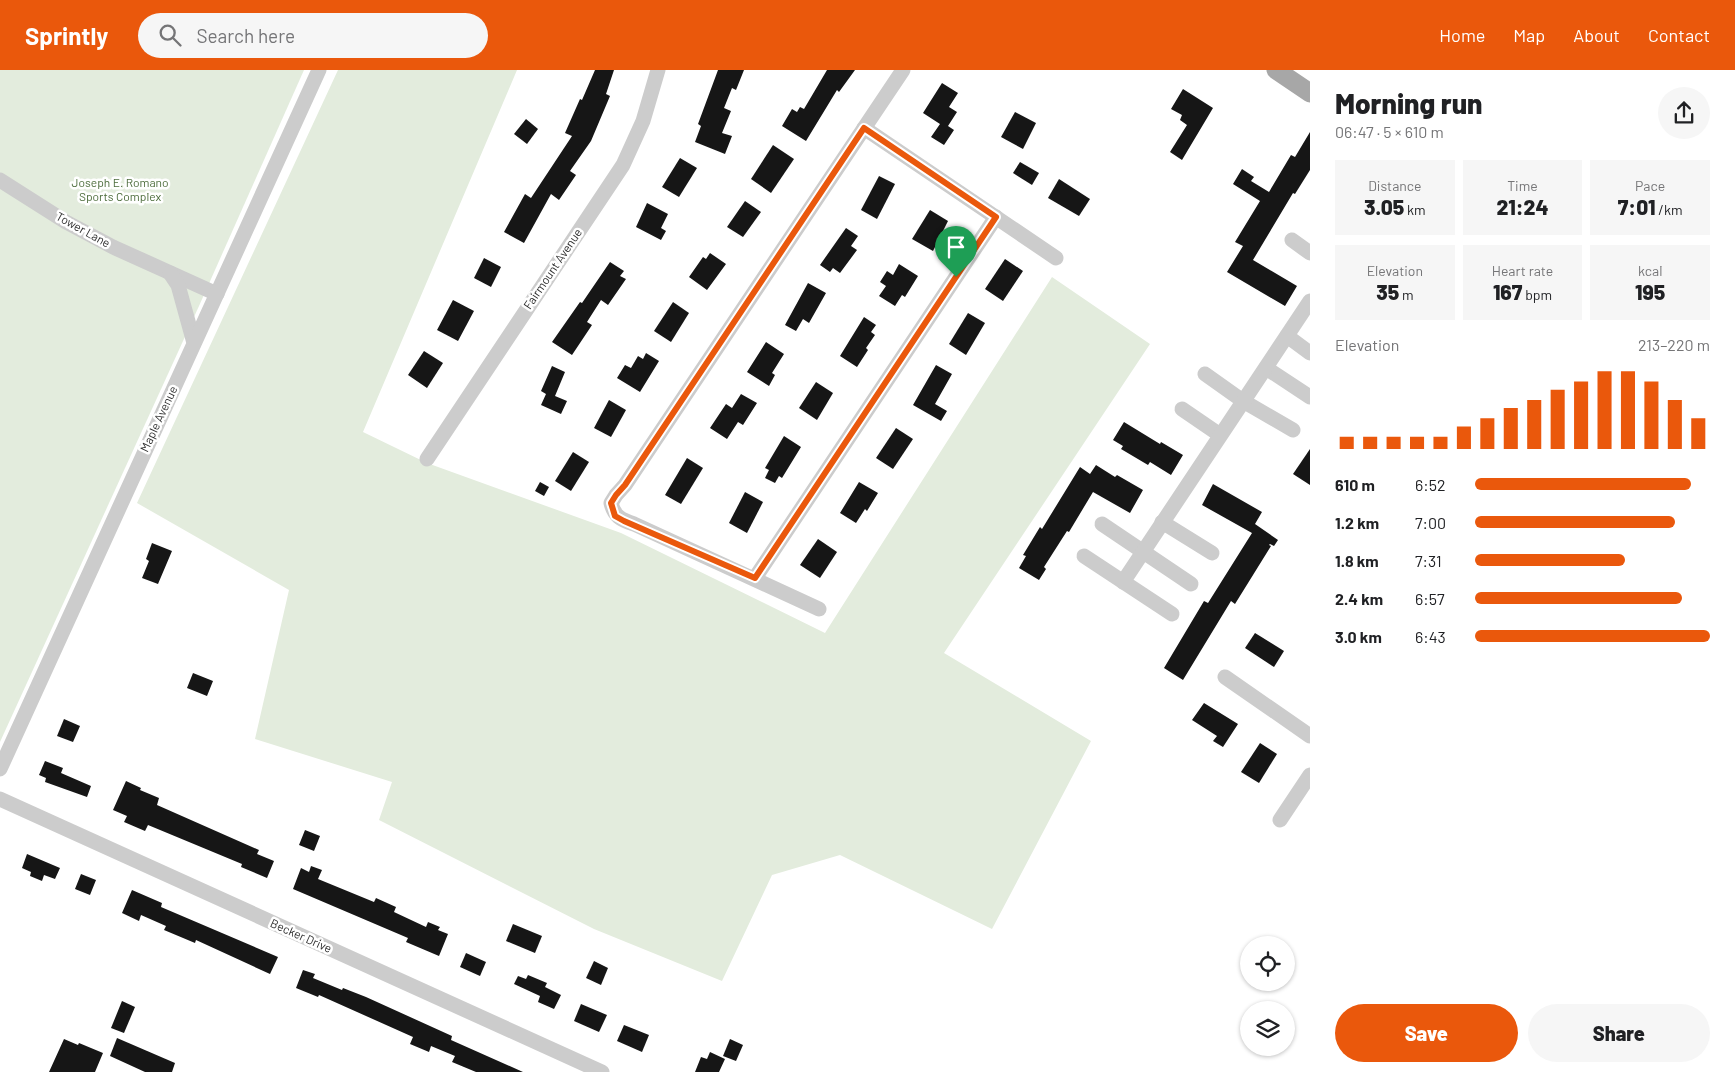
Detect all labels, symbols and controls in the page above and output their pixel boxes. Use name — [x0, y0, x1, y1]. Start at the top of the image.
search box — [138, 13, 488, 58]
text: Sprintly — [25, 21, 108, 50]
icon: search — [156, 21, 184, 49]
text: Search here — [196, 24, 295, 47]
text: Home — [1439, 24, 1485, 46]
text: Map — [1513, 24, 1545, 46]
text: About — [1573, 24, 1620, 46]
text: Contact — [1648, 24, 1710, 46]
text: Morning run — [1335, 86, 1483, 120]
button: share — [1658, 87, 1710, 139]
text: 06:47 · 5 × 610 m — [1335, 122, 1444, 141]
park label: Joseph E. Romano Sports Complex — [72, 175, 168, 203]
text: Distance — [1368, 177, 1422, 194]
text: Time — [1507, 177, 1538, 194]
text: Pace — [1635, 177, 1665, 194]
text: 3.05 — [1364, 194, 1404, 219]
text: 21:24 — [1496, 194, 1549, 219]
text: 7:01 — [1618, 194, 1656, 219]
text: km — [1404, 201, 1426, 218]
text: /km — [1656, 201, 1683, 218]
street label: Tower Lane — [54, 209, 113, 250]
street label: Fairmount Avenue — [520, 225, 584, 311]
pin — [935, 226, 977, 277]
icon: arrive — [942, 233, 970, 261]
text: Elevation — [1367, 262, 1423, 279]
text: Heart rate — [1492, 262, 1553, 279]
text: kcal — [1638, 262, 1662, 279]
text: 35 — [1376, 279, 1399, 304]
text: 167 — [1493, 279, 1522, 304]
text: 195 — [1635, 279, 1665, 304]
text: m — [1399, 286, 1414, 303]
text: bpm — [1522, 286, 1552, 303]
text: Elevation — [1335, 335, 1399, 354]
text: 213–220 m — [1638, 335, 1710, 354]
street label: Maple Avenue — [137, 383, 179, 454]
text: 610 m — [1335, 475, 1375, 494]
text: 6:52 — [1415, 475, 1445, 494]
text: 1.2 km — [1335, 513, 1379, 532]
text: 7:00 — [1415, 513, 1446, 532]
text: 1.8 km — [1335, 551, 1379, 570]
text: 7:31 — [1415, 551, 1442, 570]
text: 2.4 km — [1335, 589, 1383, 608]
text: 6:57 — [1415, 589, 1444, 608]
text: 3.0 km — [1335, 627, 1382, 646]
text: 6:43 — [1415, 627, 1446, 646]
street label: Becker Drive — [268, 915, 334, 955]
map controls — [1240, 936, 1295, 1056]
button: locate — [1240, 936, 1295, 991]
button: layers — [1240, 1001, 1295, 1056]
button: Save — [1335, 1004, 1518, 1062]
button: Share — [1528, 1004, 1710, 1062]

